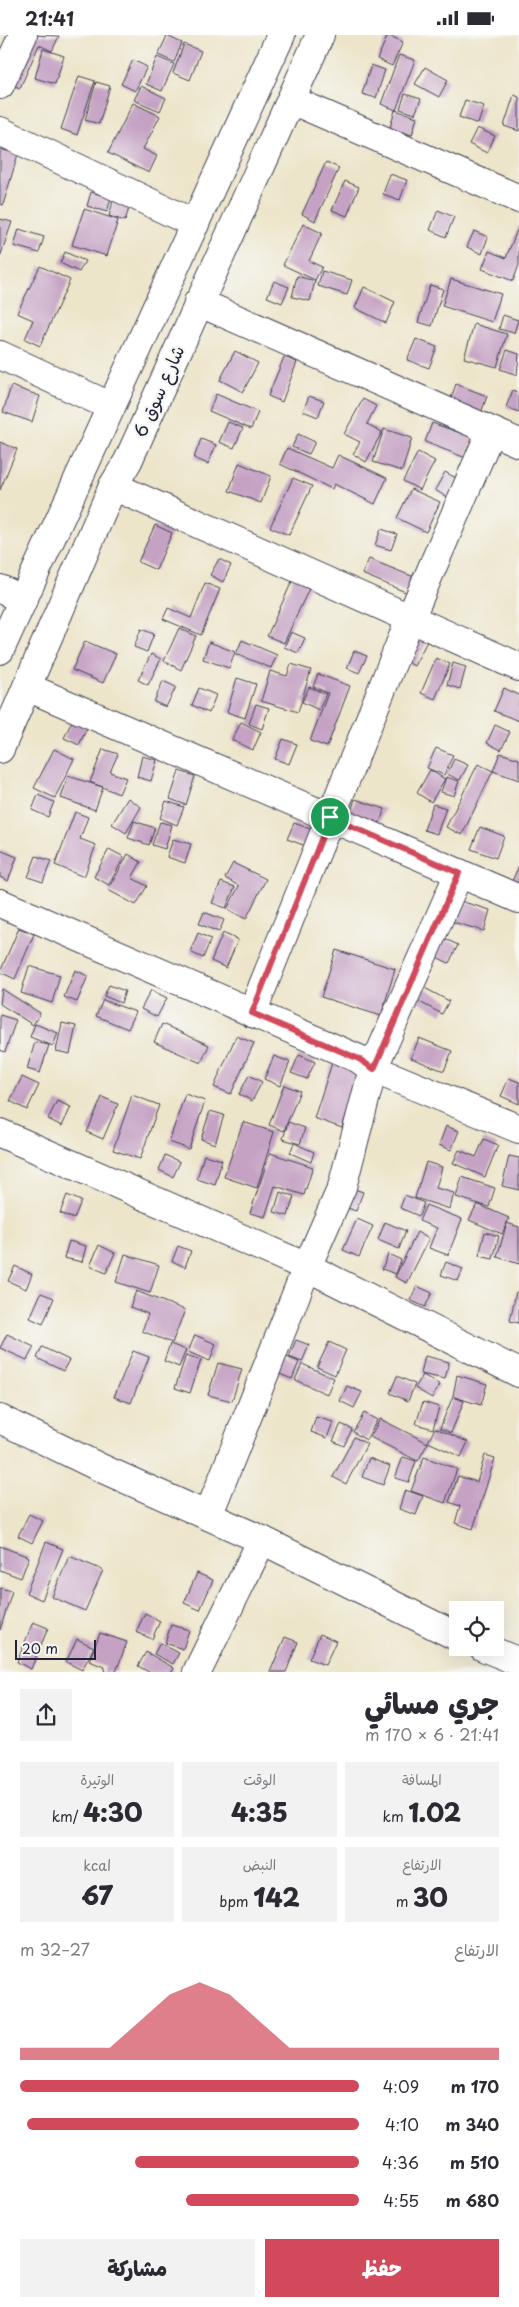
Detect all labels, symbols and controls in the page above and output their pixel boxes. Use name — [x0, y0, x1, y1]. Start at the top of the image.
text: 21:41 — [25, 4, 74, 32]
street label: شارع سوق 6 — [126, 341, 190, 441]
pin — [309, 796, 351, 838]
icon: arrive — [316, 803, 344, 831]
map controls — [449, 1601, 504, 1656]
button: locate — [449, 1601, 504, 1656]
scale bar — [15, 1637, 96, 1660]
text: 20 m — [22, 1638, 58, 1659]
text: جري مسائي — [364, 1681, 499, 1724]
button: share — [20, 1689, 72, 1741]
text: 21:41 · 6 × 170 m — [365, 1722, 499, 1746]
text: الوتيرة — [80, 1769, 114, 1790]
text: الوقت — [243, 1769, 276, 1790]
text: المسافة — [402, 1769, 442, 1790]
text: 4:30 — [83, 1793, 143, 1831]
text: 4:35 — [231, 1793, 288, 1831]
text: 1.02 — [408, 1793, 461, 1831]
text: /km — [52, 1806, 83, 1827]
text: km — [383, 1806, 408, 1827]
text: النبض — [243, 1854, 276, 1875]
text: الارتفاع — [402, 1854, 441, 1875]
text: kcal — [83, 1855, 111, 1876]
text: 67 — [81, 1876, 113, 1914]
text: 142 — [253, 1878, 300, 1916]
text: 30 — [413, 1878, 448, 1916]
text: bpm — [219, 1891, 253, 1912]
text: m — [396, 1891, 413, 1912]
text: 27–32 m — [20, 1937, 90, 1961]
text: الارتفاع — [454, 1937, 499, 1961]
text: 4:09 — [383, 2074, 419, 2098]
text: 170 m — [451, 2074, 499, 2098]
text: 4:10 — [385, 2112, 419, 2136]
text: 340 m — [446, 2112, 499, 2136]
text: 4:36 — [382, 2150, 419, 2174]
text: 510 m — [450, 2150, 499, 2174]
text: 4:55 — [383, 2188, 419, 2212]
text: 680 m — [446, 2188, 499, 2212]
button: مشاركة — [20, 2239, 255, 2297]
button: حفظ — [265, 2239, 499, 2297]

